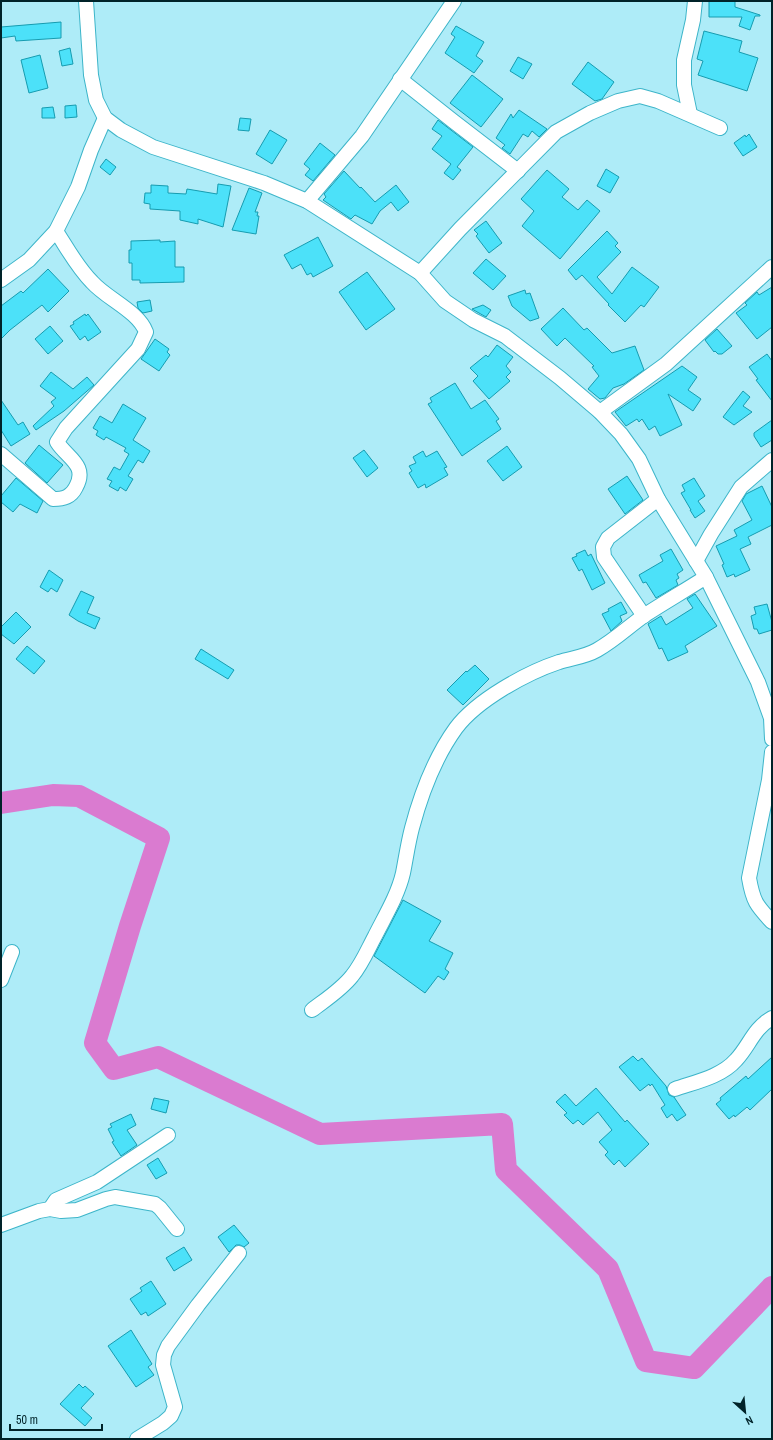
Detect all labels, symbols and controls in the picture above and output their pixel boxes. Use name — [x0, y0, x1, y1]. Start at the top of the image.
north arrow — [725, 1392, 765, 1432]
scale bar — [10, 1406, 102, 1432]
text: 50 m — [16, 1412, 38, 1428]
text: N — [743, 1413, 756, 1429]

